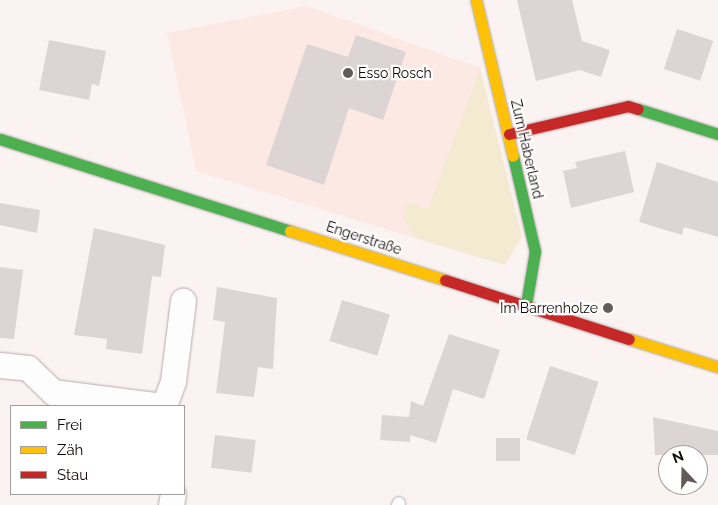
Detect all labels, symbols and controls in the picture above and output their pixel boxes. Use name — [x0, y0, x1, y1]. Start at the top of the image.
place label: Esso Rosch — [358, 65, 432, 81]
marker: Esso Rosch — [342, 67, 354, 79]
street label: Zum Haberland — [507, 98, 547, 200]
street label: Engerstraße — [324, 218, 404, 258]
place label: Im Barrenholze — [500, 300, 598, 316]
marker: Im Barrenholze — [602, 302, 614, 314]
legend — [10, 405, 185, 495]
text: Frei — [57, 416, 82, 434]
text: Zäh — [57, 441, 83, 459]
north arrow — [658, 445, 708, 495]
text: N — [670, 448, 686, 466]
text: Stau — [57, 466, 88, 484]

